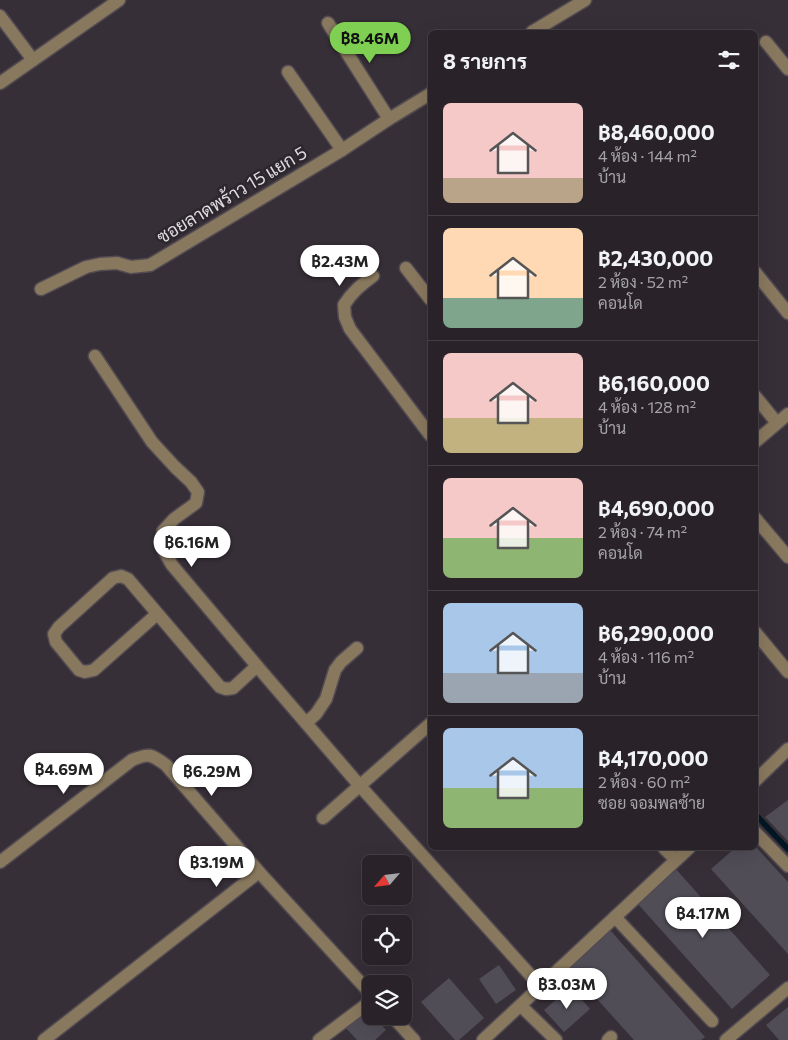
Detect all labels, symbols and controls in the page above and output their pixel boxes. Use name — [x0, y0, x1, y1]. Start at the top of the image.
pin: ฿8.46M — [329, 22, 411, 64]
text: ฿8.46M — [341, 28, 399, 47]
icon: filters — [715, 46, 743, 74]
text: 8 รายการ — [443, 48, 527, 73]
text: ฿8,460,000 — [598, 119, 715, 144]
icon: home — [483, 123, 543, 183]
street label: ซอยลาดพร้าว 15 แยก 5 — [152, 141, 311, 248]
text: 4 ห้อง · 144 m² — [598, 146, 697, 165]
text: บ้าน — [598, 167, 626, 186]
pin: ฿2.43M — [299, 244, 381, 287]
text: ฿2,430,000 — [598, 245, 713, 270]
icon: home — [483, 248, 543, 308]
text: ฿2.43M — [311, 251, 369, 270]
text: 2 ห้อง · 52 m² — [598, 272, 688, 291]
text: คอนโด — [598, 293, 643, 312]
text: ฿6,160,000 — [598, 370, 710, 395]
icon: home — [483, 373, 543, 433]
text: 4 ห้อง · 128 m² — [598, 397, 696, 416]
text: บ้าน — [598, 418, 626, 437]
text: ฿4,690,000 — [598, 495, 715, 520]
icon: home — [483, 498, 543, 558]
text: 2 ห้อง · 74 m² — [598, 522, 687, 541]
pin: ฿6.16M — [151, 526, 233, 568]
text: ฿6.16M — [165, 532, 219, 551]
text: คอนโด — [598, 543, 643, 562]
text: ฿6,290,000 — [598, 620, 714, 645]
icon: home — [483, 623, 543, 683]
text: 4 ห้อง · 116 m² — [598, 647, 694, 666]
text: บ้าน — [598, 668, 626, 687]
text: ฿4,170,000 — [598, 745, 709, 770]
icon: home — [483, 748, 543, 808]
pin: ฿4.69M — [23, 752, 105, 795]
pin: ฿6.29M — [171, 754, 253, 797]
text: ฿4.69M — [35, 759, 93, 778]
text: ฿6.29M — [183, 761, 241, 780]
text: 2 ห้อง · 60 m² — [598, 772, 690, 791]
text: ซอย จอมพลซ้าย — [598, 793, 705, 812]
pin: ฿3.19M — [176, 846, 258, 888]
text: ฿3.19M — [190, 852, 244, 871]
north arrow — [362, 855, 412, 905]
map controls — [362, 855, 412, 1025]
pin: ฿4.17M — [662, 896, 744, 939]
text: ฿4.17M — [676, 903, 730, 922]
button: locate — [362, 915, 412, 965]
pin: ฿3.03M — [526, 968, 608, 1010]
text: ฿3.03M — [538, 974, 596, 993]
button: layers — [362, 975, 412, 1025]

